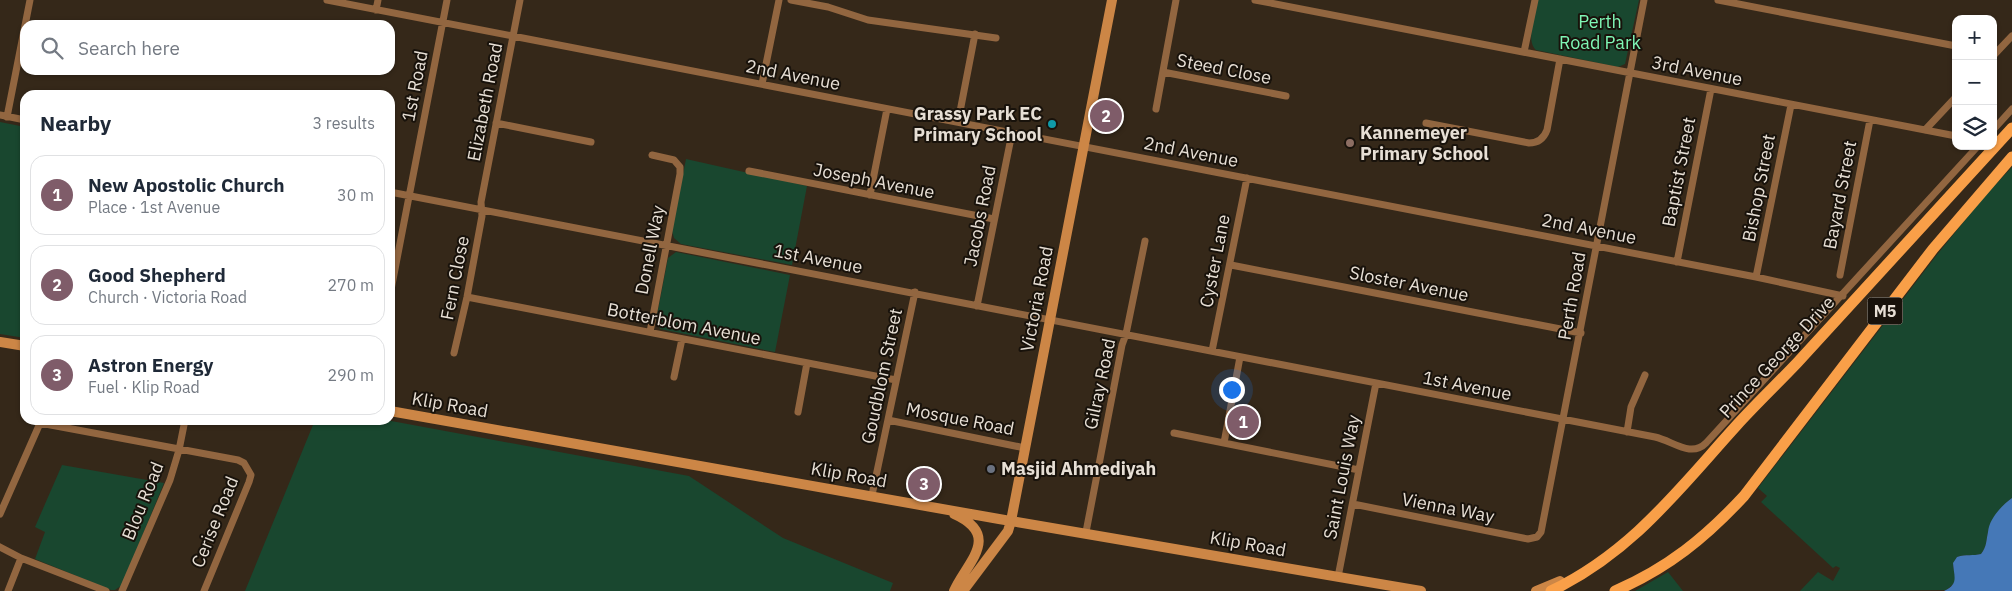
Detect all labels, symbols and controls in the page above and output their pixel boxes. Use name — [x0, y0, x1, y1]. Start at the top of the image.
park label: Perth Road Park — [1559, 10, 1642, 54]
map controls — [1952, 15, 1997, 150]
button: + — [1952, 15, 1997, 60]
search box — [20, 20, 395, 75]
icon: search — [38, 34, 66, 62]
text: Search here — [78, 36, 180, 60]
street label: Elizabeth Road — [462, 41, 507, 163]
street label: Steed Close — [1175, 48, 1273, 89]
street label: 1st Road — [396, 49, 433, 123]
street label: 3rd Avenue — [1650, 50, 1745, 91]
street label: 2nd Avenue — [744, 54, 842, 95]
button: − — [1952, 60, 1997, 105]
pin: 2 — [1090, 97, 1122, 135]
place label: Grassy Park EC Primary School — [913, 102, 1043, 146]
button: layers — [1952, 105, 1997, 150]
text: Nearby — [40, 109, 111, 137]
text: 3 results — [312, 113, 375, 133]
street label: Baptist Street — [1657, 115, 1700, 229]
marker: Grassy Park EC Primary School — [1046, 118, 1058, 130]
place label: Kannemeyer Primary School — [1360, 121, 1489, 165]
street label: 2nd Avenue — [1142, 131, 1240, 172]
street label: Bishop Street — [1737, 132, 1780, 244]
marker: Kannemeyer Primary School — [1344, 137, 1356, 149]
street label: Bayard Street — [1818, 139, 1861, 251]
street label: Joseph Avenue — [812, 157, 937, 204]
street label: Jacobs Road — [958, 163, 1001, 268]
text: New Apostolic Church — [88, 173, 285, 197]
text: 1 — [52, 185, 62, 205]
text: 30 m — [337, 185, 374, 205]
text: Place · 1st Avenue — [88, 197, 220, 217]
street label: Donell Way — [630, 203, 669, 297]
street label: 2nd Avenue — [1540, 208, 1638, 249]
street label: Cyster Lane — [1194, 212, 1235, 309]
street label: Fern Close — [435, 234, 474, 322]
street label: 1st Avenue — [772, 239, 865, 278]
street label: Victoria Road — [1015, 244, 1058, 354]
street label: Perth Road — [1552, 250, 1591, 342]
street label: Sloster Avenue — [1347, 261, 1471, 306]
text: Good Shepherd — [88, 263, 226, 287]
text: 2 — [52, 275, 62, 295]
text: 270 m — [327, 275, 374, 295]
text: Church · Victoria Road — [88, 287, 247, 307]
street label: Prince George Drive — [1714, 291, 1839, 423]
street label: Botterblom Avenue — [605, 297, 763, 350]
road number: M5 — [1868, 298, 1902, 324]
street label: Goudblom Street — [856, 306, 907, 446]
street label: Gilray Road — [1079, 336, 1120, 432]
text: Astron Energy — [88, 353, 214, 377]
text: 3 — [52, 365, 62, 385]
text: 290 m — [327, 365, 374, 385]
street label: 1st Avenue — [1421, 366, 1514, 405]
text: Fuel · Klip Road — [88, 377, 200, 397]
your location — [1219, 377, 1245, 403]
street label: Klip Road — [410, 387, 490, 423]
street label: Mosque Road — [904, 397, 1016, 440]
pin: 1 — [1227, 403, 1259, 441]
street label: Saint Louis Way — [1318, 413, 1365, 541]
street label: Klip Road — [809, 457, 889, 493]
place label: Masjid Ahmediyah — [1001, 457, 1156, 480]
street label: Blou Road — [116, 458, 169, 543]
marker: Masjid Ahmediyah — [985, 463, 997, 475]
pin: 3 — [908, 465, 940, 503]
street label: Cerise Road — [186, 473, 243, 571]
street label: Vienna Way — [1400, 487, 1496, 528]
street label: Klip Road — [1208, 526, 1288, 562]

